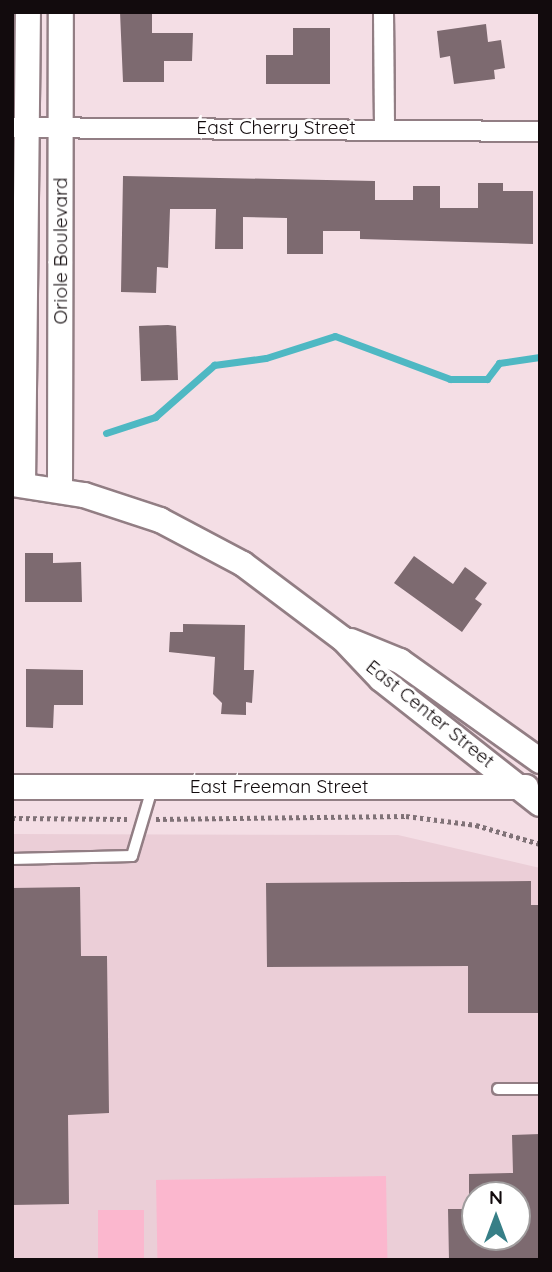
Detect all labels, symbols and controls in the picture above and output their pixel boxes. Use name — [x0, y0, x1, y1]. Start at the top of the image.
street label: East Cherry Street — [196, 117, 356, 139]
street label: Oriole Boulevard — [50, 178, 72, 324]
street label: East Center Street — [361, 655, 499, 773]
street label: East Freeman Street — [190, 776, 368, 798]
north arrow — [461, 1181, 531, 1251]
text: N — [489, 1185, 503, 1209]

